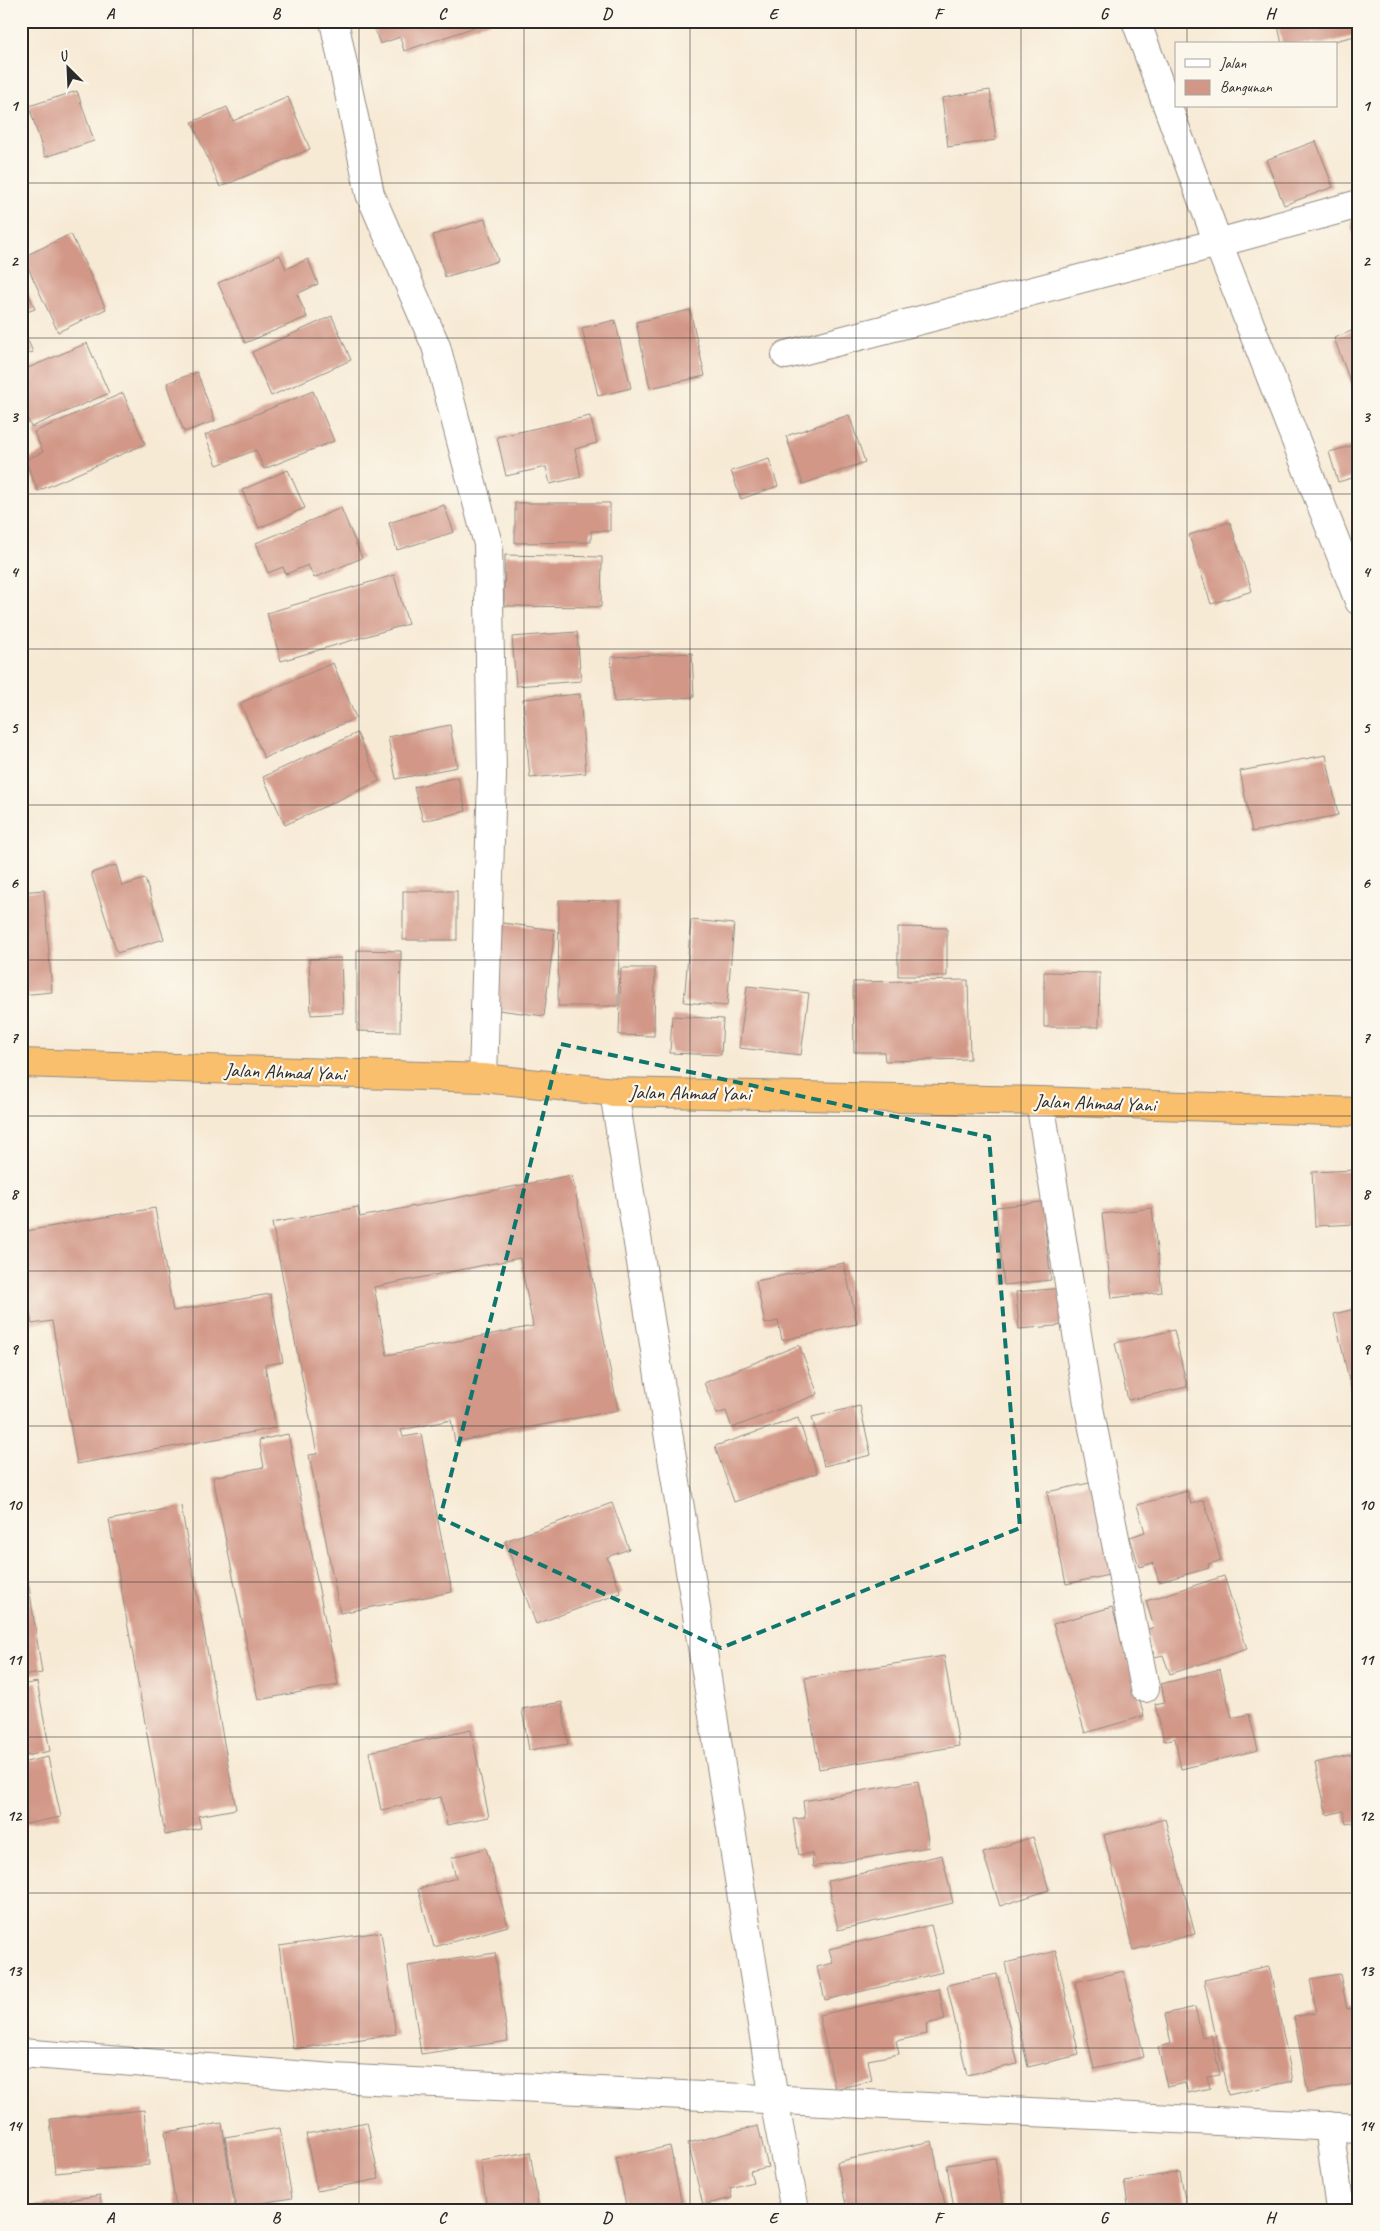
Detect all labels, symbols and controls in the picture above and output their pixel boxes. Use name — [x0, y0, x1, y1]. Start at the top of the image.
text: A — [106, 4, 116, 24]
text: B — [272, 4, 282, 24]
text: C — [438, 4, 448, 24]
text: D — [602, 4, 613, 24]
text: E — [769, 4, 780, 24]
text: F — [934, 4, 945, 24]
text: G — [1100, 4, 1110, 24]
text: H — [1265, 4, 1277, 24]
north arrow — [42, 42, 92, 92]
legend — [1175, 42, 1338, 108]
text: U — [56, 46, 72, 66]
text: Jalan — [1219, 54, 1247, 73]
text: Bangunan — [1220, 78, 1273, 97]
text: 1 — [10, 96, 19, 116]
text: 1 — [1362, 96, 1371, 116]
text: 2 — [10, 251, 19, 271]
text: 2 — [1362, 251, 1371, 271]
text: 3 — [10, 407, 19, 427]
text: 3 — [1362, 407, 1371, 427]
text: 4 — [10, 562, 19, 582]
text: 4 — [1362, 562, 1371, 582]
text: 5 — [11, 718, 20, 738]
text: 5 — [1363, 718, 1372, 738]
text: 6 — [10, 873, 19, 893]
text: 6 — [1362, 873, 1371, 893]
text: 7 — [10, 1028, 19, 1048]
text: 7 — [1362, 1028, 1371, 1048]
street label: Jalan Ahmad Yani — [223, 1057, 348, 1087]
street label: Jalan Ahmad Yani — [628, 1079, 753, 1107]
street label: Jalan Ahmad Yani — [1033, 1088, 1158, 1118]
text: 8 — [10, 1184, 19, 1204]
text: 8 — [1362, 1184, 1371, 1204]
text: 9 — [10, 1339, 19, 1359]
text: 9 — [1362, 1339, 1371, 1359]
text: 10 — [7, 1495, 23, 1515]
text: 10 — [1359, 1495, 1375, 1515]
text: 11 — [7, 1650, 23, 1670]
text: 11 — [1359, 1650, 1375, 1670]
text: 12 — [7, 1806, 23, 1826]
text: 12 — [1359, 1806, 1375, 1826]
text: 13 — [7, 1961, 23, 1981]
text: 13 — [1359, 1961, 1375, 1981]
text: 14 — [7, 2116, 23, 2136]
text: 14 — [1359, 2116, 1375, 2136]
text: A — [106, 2208, 116, 2228]
text: B — [272, 2208, 282, 2228]
text: C — [438, 2208, 448, 2228]
text: D — [602, 2208, 613, 2228]
text: E — [769, 2208, 780, 2228]
text: F — [934, 2208, 945, 2228]
text: G — [1100, 2208, 1110, 2228]
text: H — [1265, 2208, 1277, 2228]

